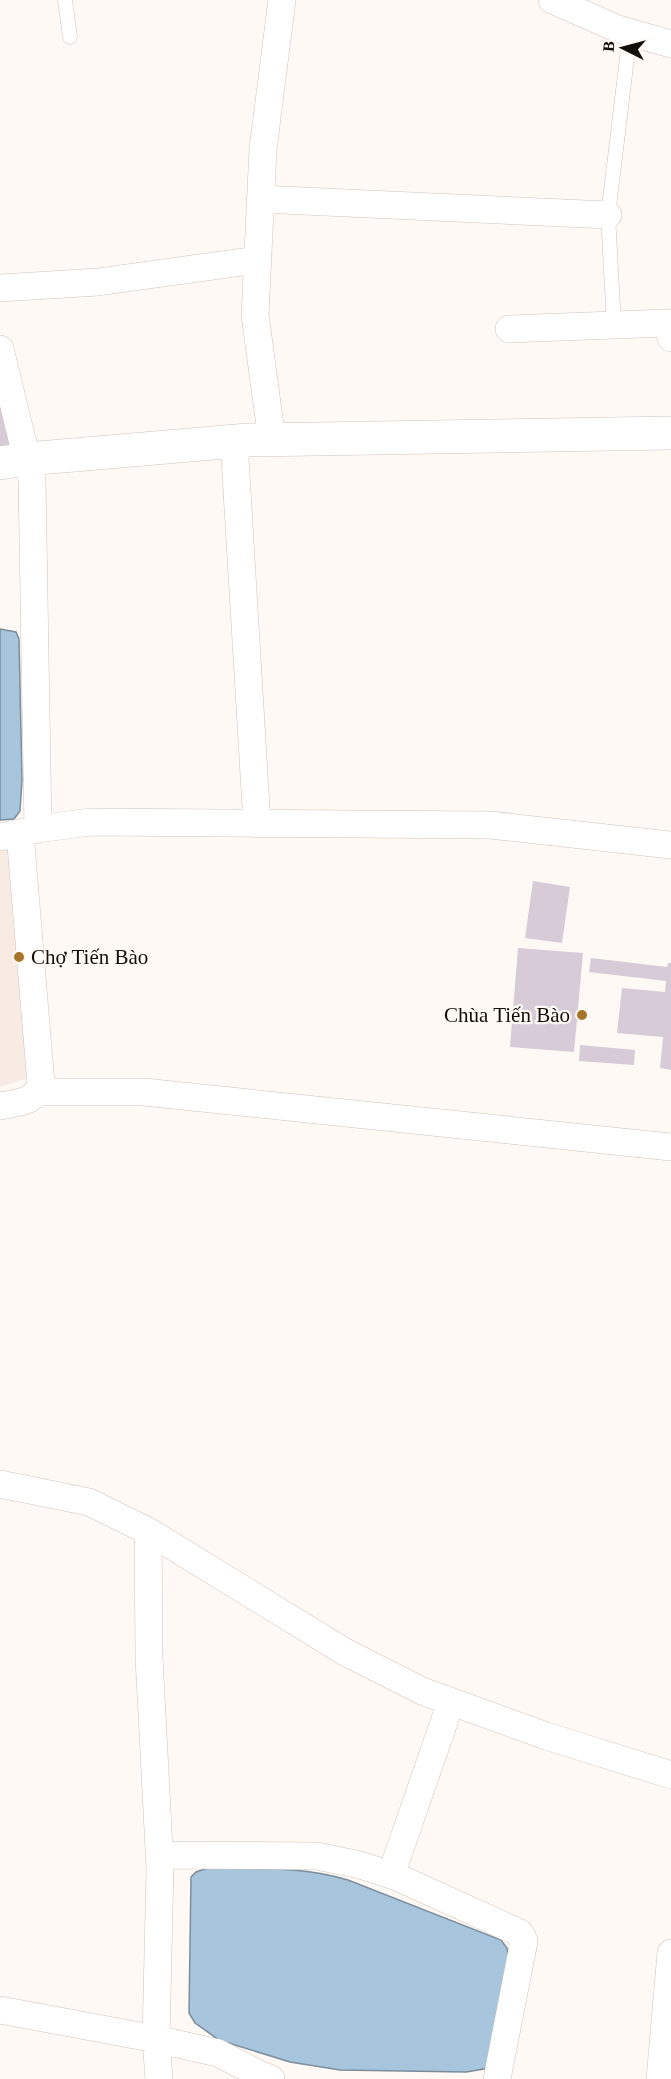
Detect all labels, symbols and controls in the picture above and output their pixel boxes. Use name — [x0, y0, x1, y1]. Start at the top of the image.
north arrow — [593, 18, 653, 78]
text: B — [600, 40, 618, 53]
place label: Chợ Tiến Bào — [31, 945, 148, 969]
marker: Chợ Tiến Bào — [12, 950, 26, 964]
place label: Chùa Tiến Bào — [444, 1003, 570, 1027]
marker: Chùa Tiến Bào — [575, 1008, 589, 1022]

